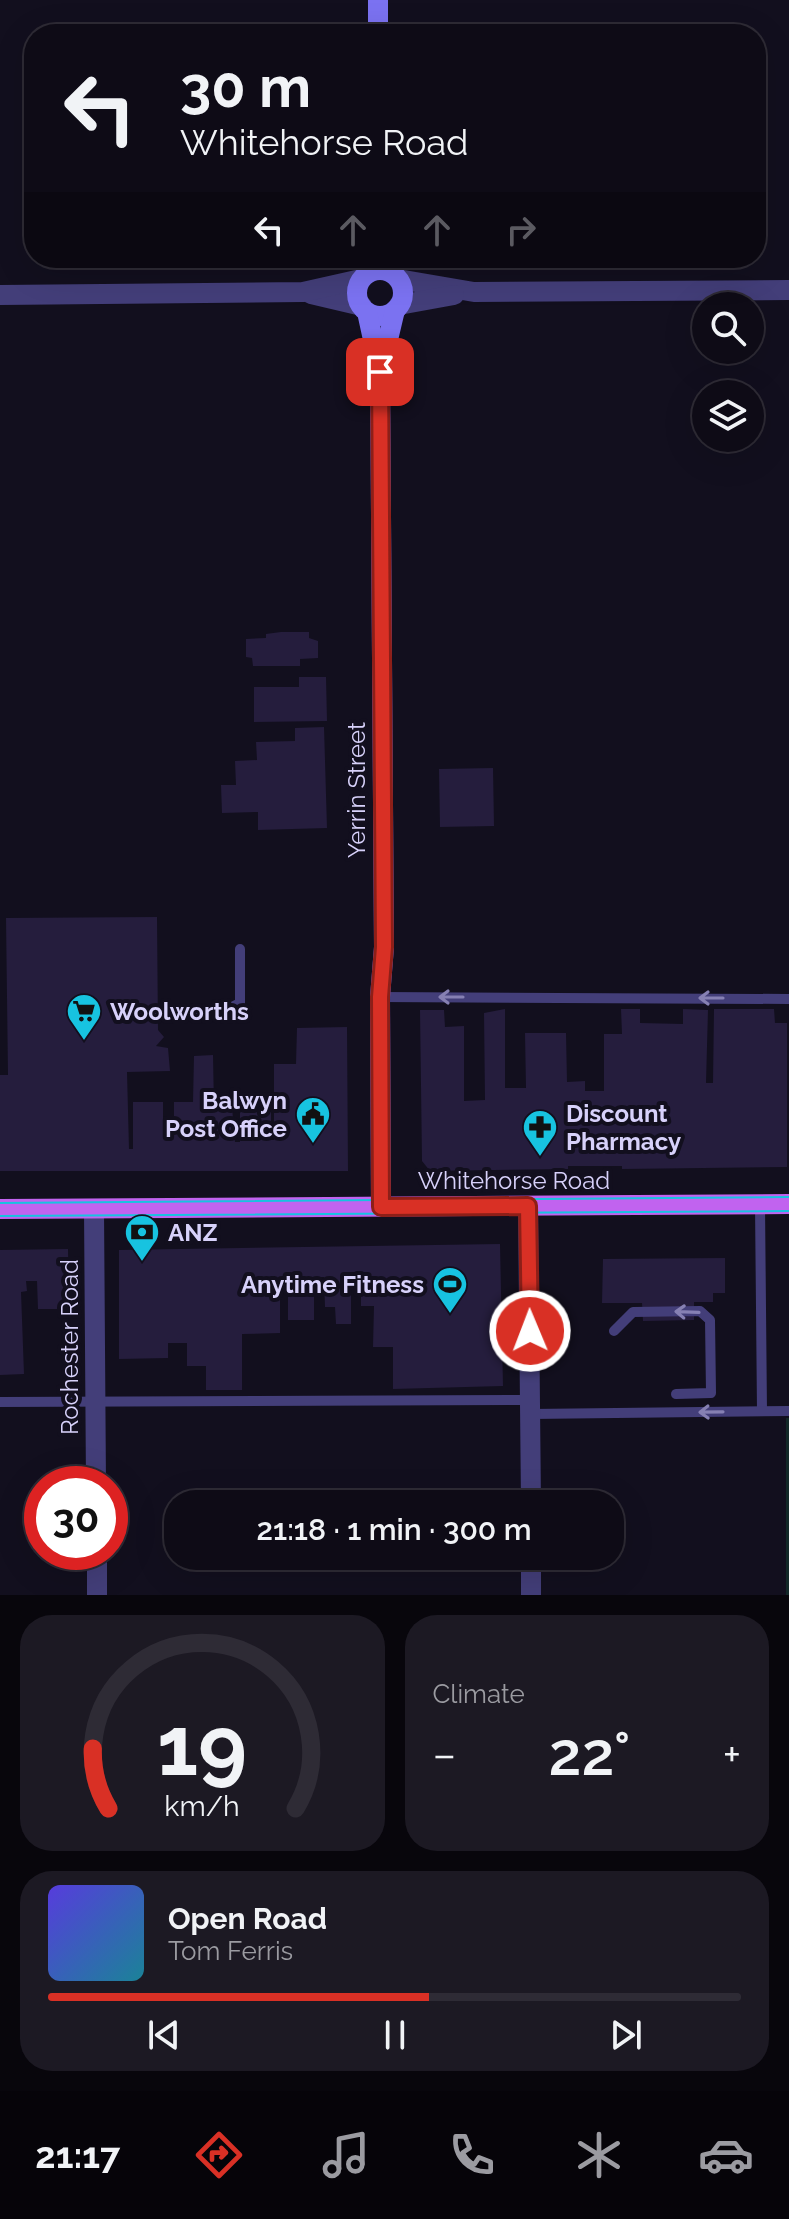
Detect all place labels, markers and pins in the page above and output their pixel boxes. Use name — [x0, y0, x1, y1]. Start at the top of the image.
pin — [346, 338, 414, 406]
supermarket icon: Woolworths — [65, 992, 103, 1042]
place label: Woolworths — [110, 997, 249, 1026]
place label: Balwyn Post Office — [165, 1086, 287, 1143]
public building icon: Balwyn Post Office — [294, 1095, 332, 1145]
place label: Discount Pharmacy — [566, 1099, 681, 1156]
pharmacy icon: Discount Pharmacy — [521, 1108, 559, 1158]
bank icon: ANZ — [123, 1213, 161, 1263]
place label: ANZ — [168, 1218, 218, 1247]
sports icon: Anytime Fitness — [431, 1265, 469, 1315]
place label: Anytime Fitness — [241, 1270, 424, 1299]

